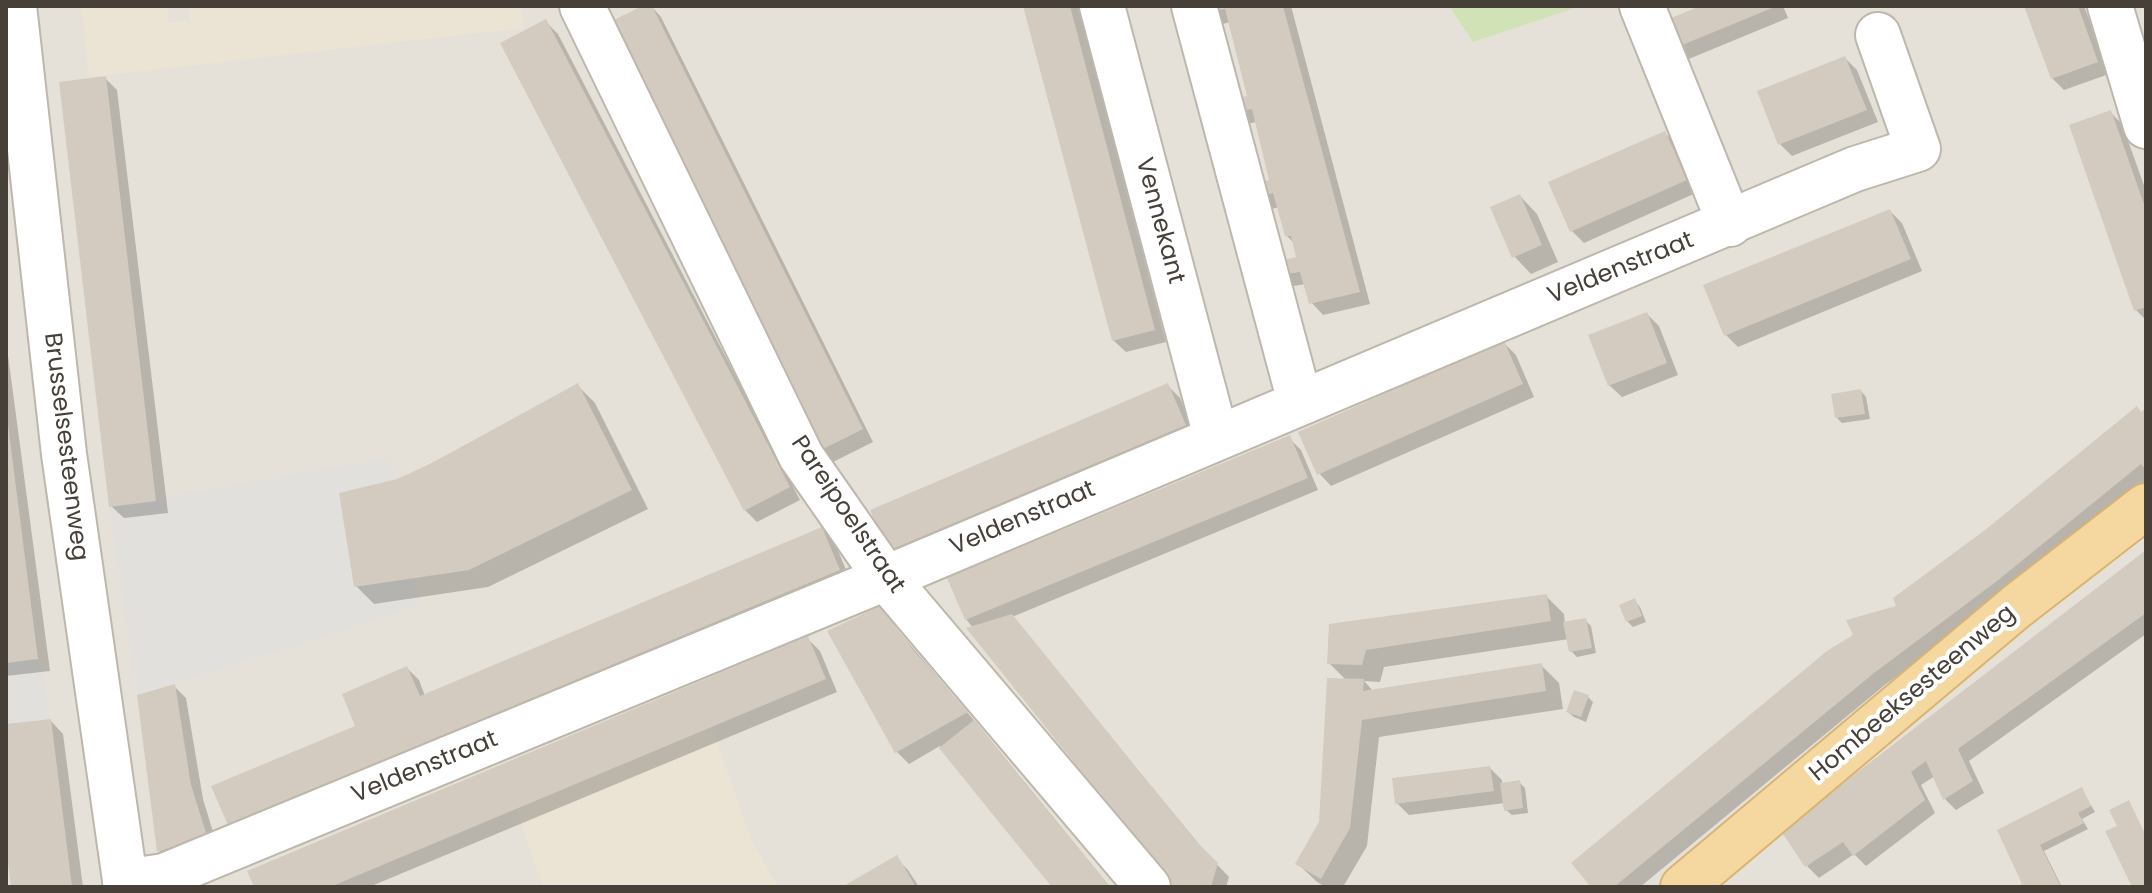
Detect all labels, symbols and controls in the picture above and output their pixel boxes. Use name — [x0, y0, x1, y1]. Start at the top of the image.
street label: Vennekant — [1128, 155, 1190, 287]
street label: Veldenstraat — [1544, 227, 1698, 311]
street label: Brusselsesteenweg — [37, 331, 93, 563]
street label: Pareipoelstraat — [784, 431, 910, 599]
street label: Veldenstraat — [946, 475, 1100, 563]
street label: Hombeeksesteenweg — [1804, 600, 2022, 788]
street label: Veldenstraat — [348, 726, 502, 810]

